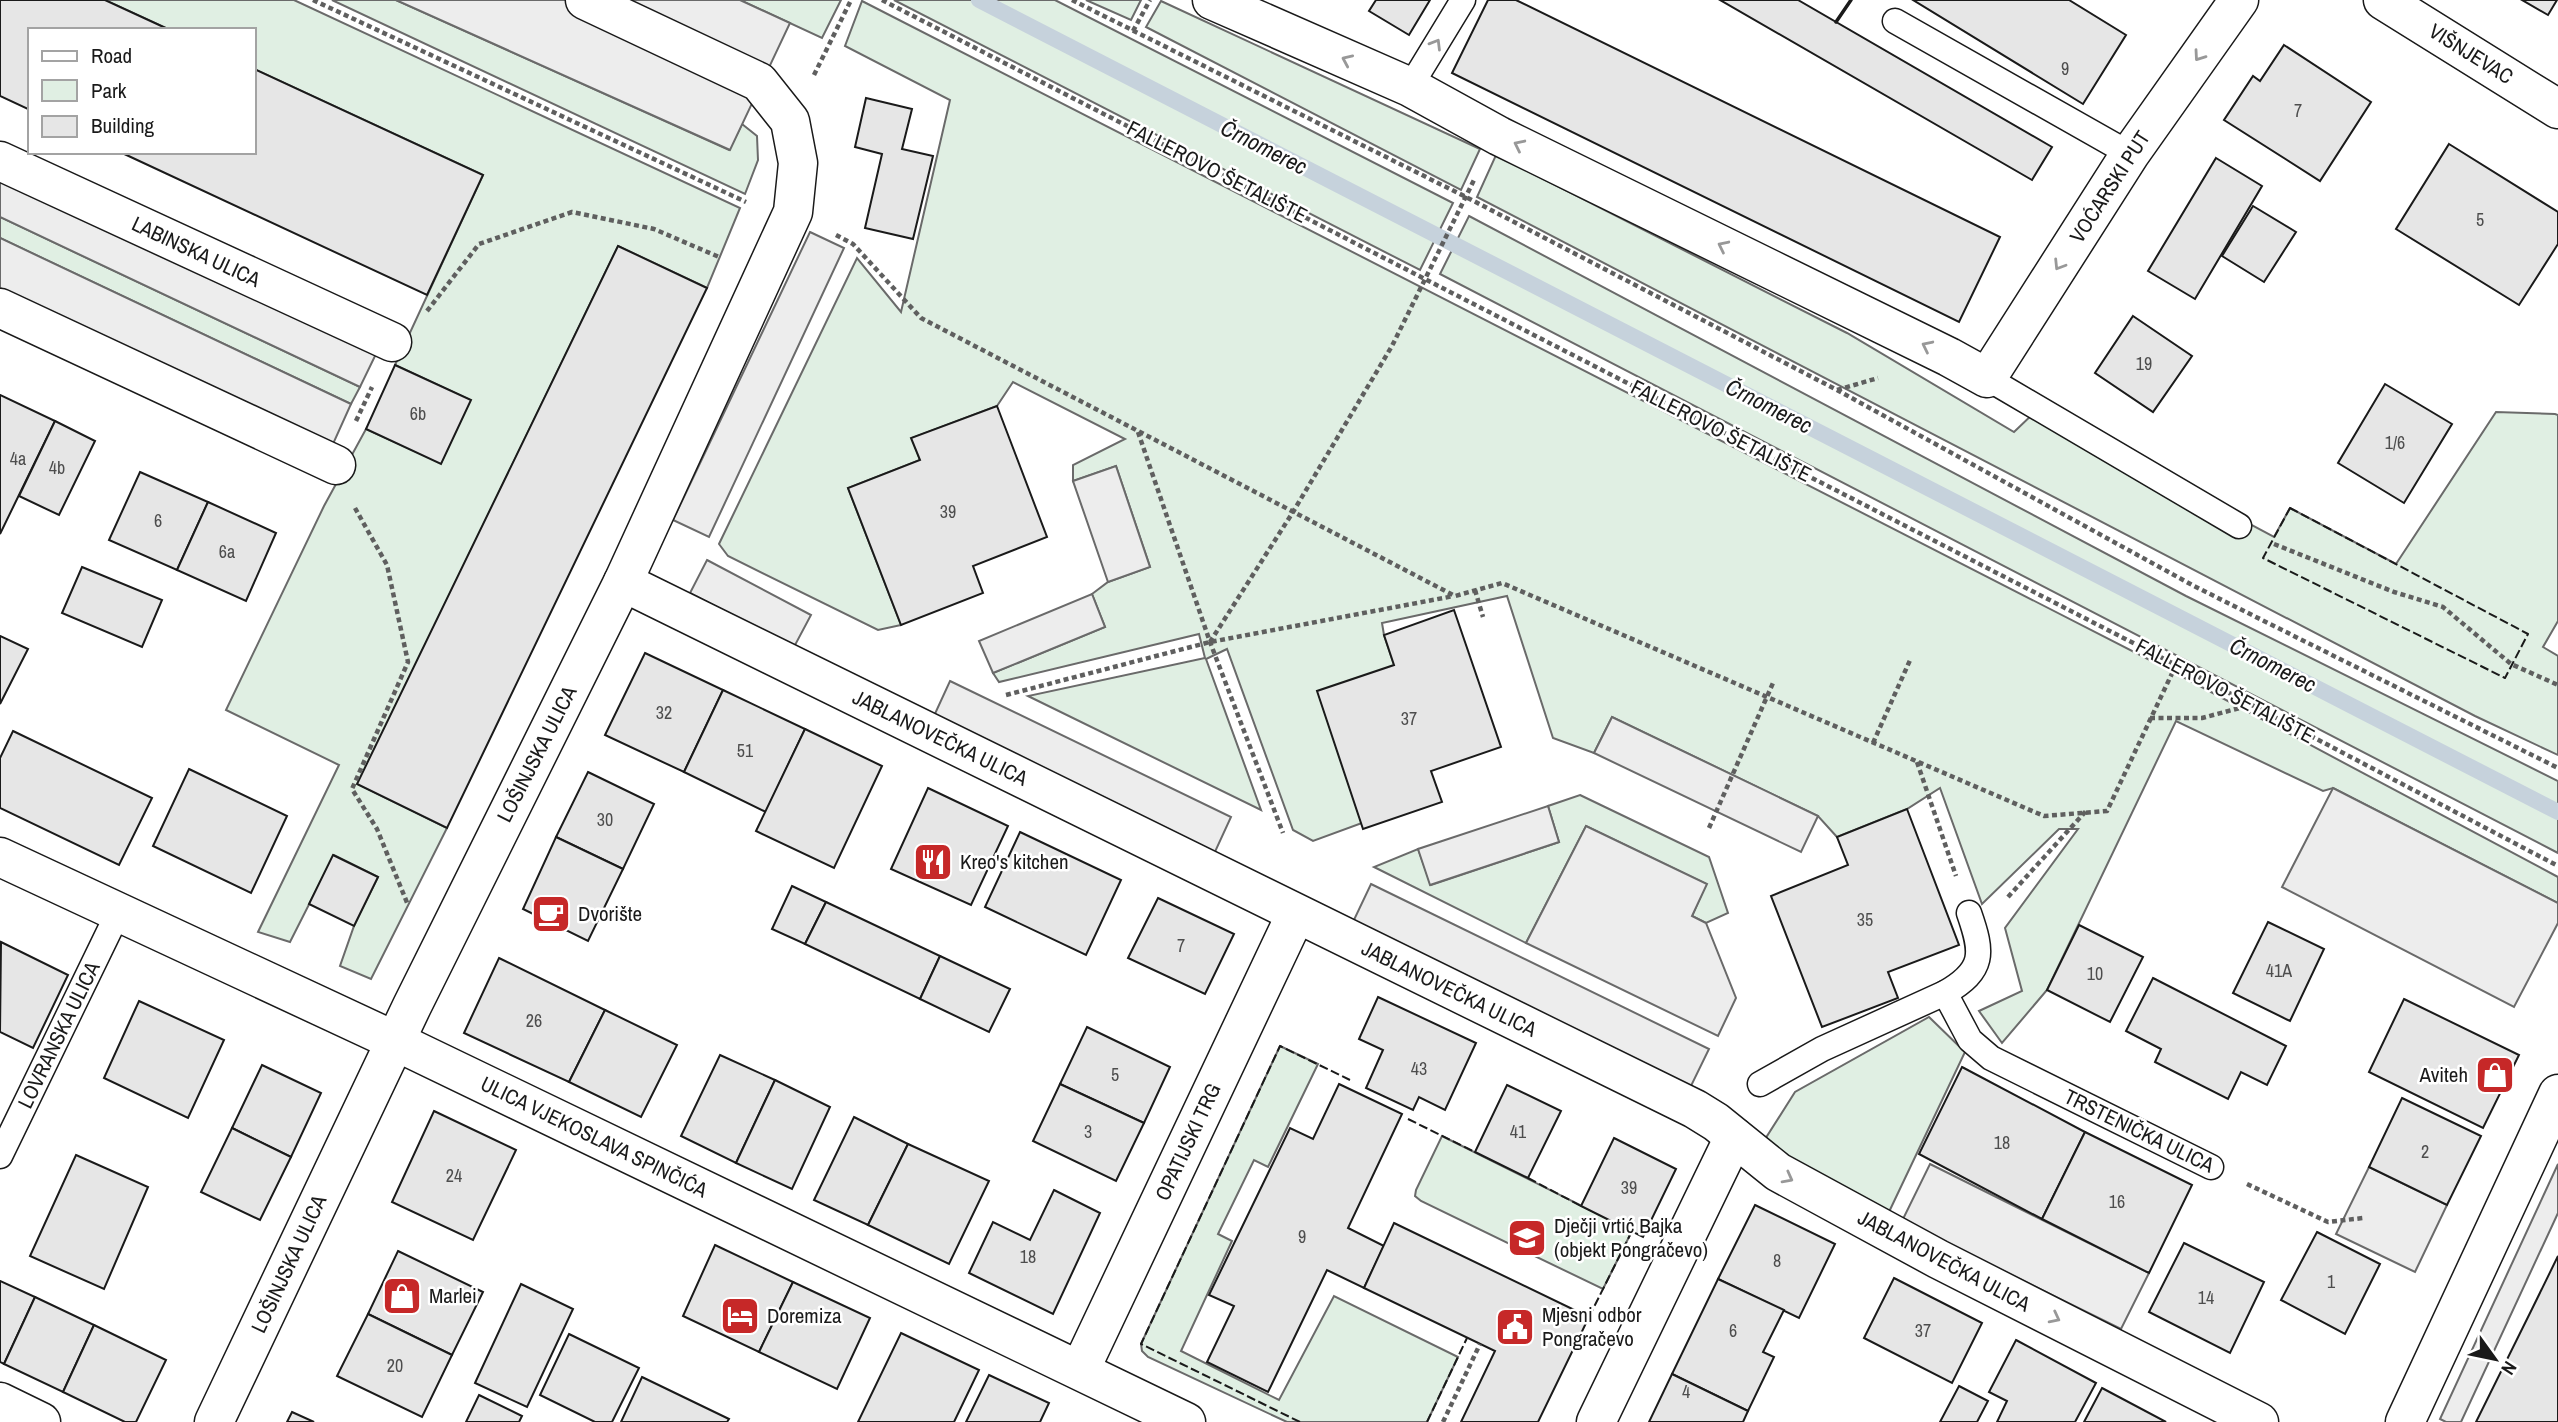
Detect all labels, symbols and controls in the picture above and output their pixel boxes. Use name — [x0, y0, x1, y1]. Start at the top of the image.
street label: VIŠNJEVAC — [2424, 16, 2519, 91]
legend — [28, 28, 256, 154]
one-way arrow — [1428, 38, 1441, 51]
text: Road — [91, 41, 132, 70]
one-way arrow — [2195, 48, 2207, 61]
one-way arrow — [1342, 54, 1355, 68]
house number: 9 — [2061, 56, 2069, 81]
text: Park — [91, 76, 127, 105]
house number: 7 — [2294, 98, 2302, 123]
text: Building — [91, 111, 155, 140]
water label: Črnomerec — [1216, 112, 1313, 182]
street label: FALLEROVO ŠETALIŠTE — [1122, 114, 1312, 230]
street label: VOĆARSKI PUT — [2062, 125, 2157, 248]
one-way arrow — [1514, 140, 1526, 154]
house number: 5 — [2476, 207, 2484, 232]
street label: LABINSKA ULICA — [127, 209, 266, 294]
one-way arrow — [1718, 240, 1730, 254]
one-way arrow — [2055, 257, 2067, 270]
one-way arrow — [1922, 340, 1934, 354]
house number: 19 — [2136, 351, 2152, 376]
water label: Črnomerec — [1721, 371, 1818, 441]
street label: FALLEROVO ŠETALIŠTE — [1626, 373, 1816, 489]
house number: 6b — [410, 401, 426, 426]
house number: 1/6 — [2385, 430, 2405, 455]
house number: 4a — [10, 446, 26, 471]
house number: 4b — [49, 455, 65, 480]
house number: 39 — [940, 499, 956, 524]
house number: 6 — [154, 508, 162, 533]
house number: 6a — [219, 539, 235, 564]
water label: Črnomerec — [2225, 630, 2322, 700]
street label: FALLEROVO ŠETALIŠTE — [2131, 631, 2320, 750]
street label: LOŠINJSKA ULICA — [490, 680, 584, 827]
street label: JABLANOVEČKA ULICA — [848, 683, 1033, 793]
house number: 32 — [656, 700, 672, 725]
house number: 37 — [1401, 706, 1417, 731]
house number: 51 — [737, 738, 754, 763]
house number: 30 — [597, 807, 613, 832]
restaurant icon: Kreo's kitchen — [912, 841, 954, 883]
place label: Kreo's kitchen — [960, 847, 1069, 876]
cafe icon: Dvorište — [530, 893, 572, 935]
place label: Dvorište — [578, 899, 642, 928]
house number: 35 — [1857, 907, 1873, 932]
house number: 7 — [1177, 933, 1185, 958]
street label: JABLANOVEČKA ULICA — [1357, 934, 1542, 1044]
street label: LOVRANSKA ULICA — [10, 956, 107, 1113]
house number: 41A — [2266, 958, 2292, 983]
house number: 10 — [2087, 961, 2103, 986]
house number: 26 — [526, 1008, 542, 1033]
shop icon: Aviteh — [2474, 1054, 2516, 1096]
house number: 43 — [1411, 1056, 1427, 1081]
place label: Aviteh — [2418, 1060, 2468, 1089]
house number: 5 — [1111, 1062, 1119, 1087]
street label: ULICA VJEKOSLAVA SPINČIĆA — [476, 1069, 713, 1204]
street label: OPATIJSKI TRG — [1148, 1078, 1227, 1205]
street label: TRSTENIČKA ULICA — [2059, 1082, 2220, 1180]
house number: 3 — [1084, 1119, 1092, 1144]
house number: 41 — [1510, 1119, 1527, 1144]
house number: 18 — [1994, 1130, 2010, 1155]
house number: 2 — [2421, 1139, 2429, 1164]
house number: 24 — [446, 1163, 462, 1188]
one-way arrow — [1781, 1170, 1794, 1183]
house number: 39 — [1621, 1175, 1637, 1200]
house number: 16 — [2109, 1189, 2125, 1214]
street label: LOŠINJSKA ULICA — [244, 1190, 333, 1338]
street label: JABLANOVEČKA ULICA — [1853, 1203, 2036, 1319]
place label: Dječji vrtić Bajka (objekt Pongračevo) — [1554, 1211, 1708, 1264]
school or university icon: Dječji vrtić Bajka (objekt Pongračevo) — [1506, 1217, 1548, 1259]
house number: 9 — [1298, 1224, 1306, 1249]
house number: 18 — [1020, 1244, 1036, 1269]
house number: 8 — [1773, 1248, 1781, 1273]
house number: 1 — [2327, 1269, 2336, 1294]
shop icon: Marlei — [381, 1275, 423, 1317]
place label: Marlei — [429, 1281, 477, 1310]
house number: 14 — [2198, 1285, 2214, 1310]
hotel icon: Doremiza — [719, 1295, 761, 1337]
place label: Mjesni odbor Pongračevo — [1542, 1300, 1642, 1353]
place label: Doremiza — [767, 1301, 842, 1330]
public building icon: Mjesni odbor Pongračevo — [1494, 1306, 1536, 1348]
one-way arrow — [2048, 1310, 2060, 1324]
house number: 6 — [1729, 1318, 1737, 1343]
house number: 37 — [1915, 1318, 1931, 1343]
north arrow — [2460, 1324, 2530, 1394]
house number: 20 — [387, 1353, 403, 1378]
text: N — [2495, 1356, 2523, 1380]
house number: 4 — [1682, 1379, 1690, 1404]

